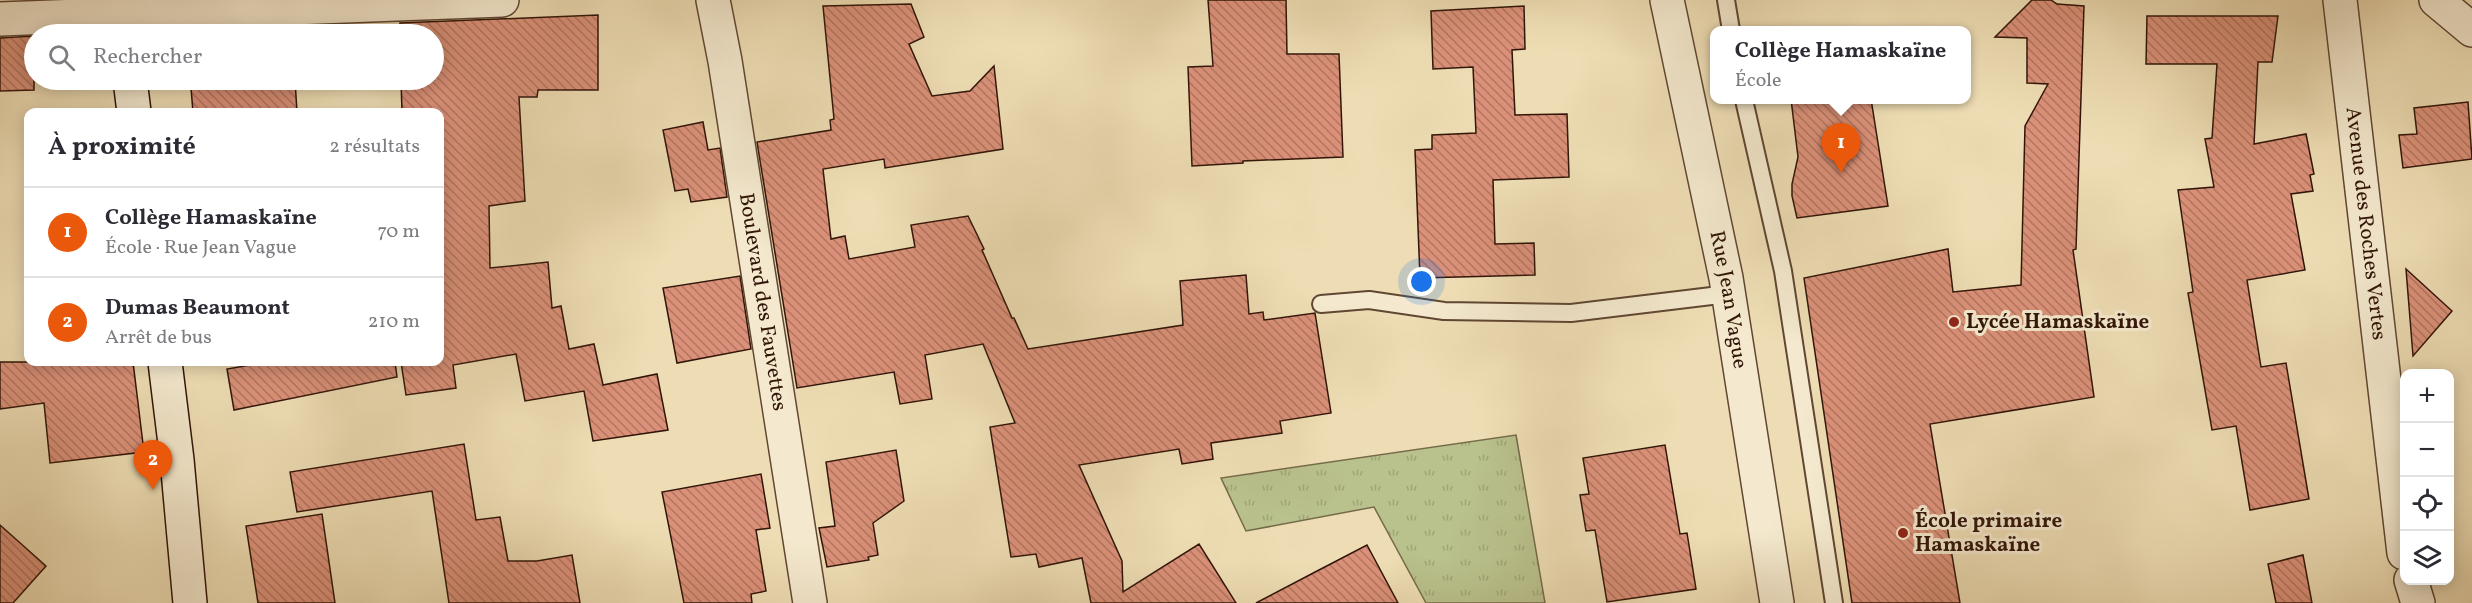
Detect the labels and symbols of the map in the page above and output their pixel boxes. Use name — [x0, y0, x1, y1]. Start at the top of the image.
street label: Avenue des Roches Vertes — [2338, 105, 2394, 342]
pin: 1 — [1822, 124, 1860, 173]
street label: Boulevard des Fauvettes — [731, 191, 794, 413]
street label: Rue Jean Vague — [1702, 228, 1755, 371]
your location — [1407, 267, 1436, 296]
place label: Lycée Hamaskaïne — [1966, 308, 2149, 337]
marker: Lycée Hamaskaïne — [1947, 315, 1961, 329]
pin: 2 — [134, 440, 172, 490]
place label: École primaire Hamaskaïne — [1915, 507, 2062, 560]
marker: École primaire Hamaskaïne — [1896, 526, 1910, 540]

